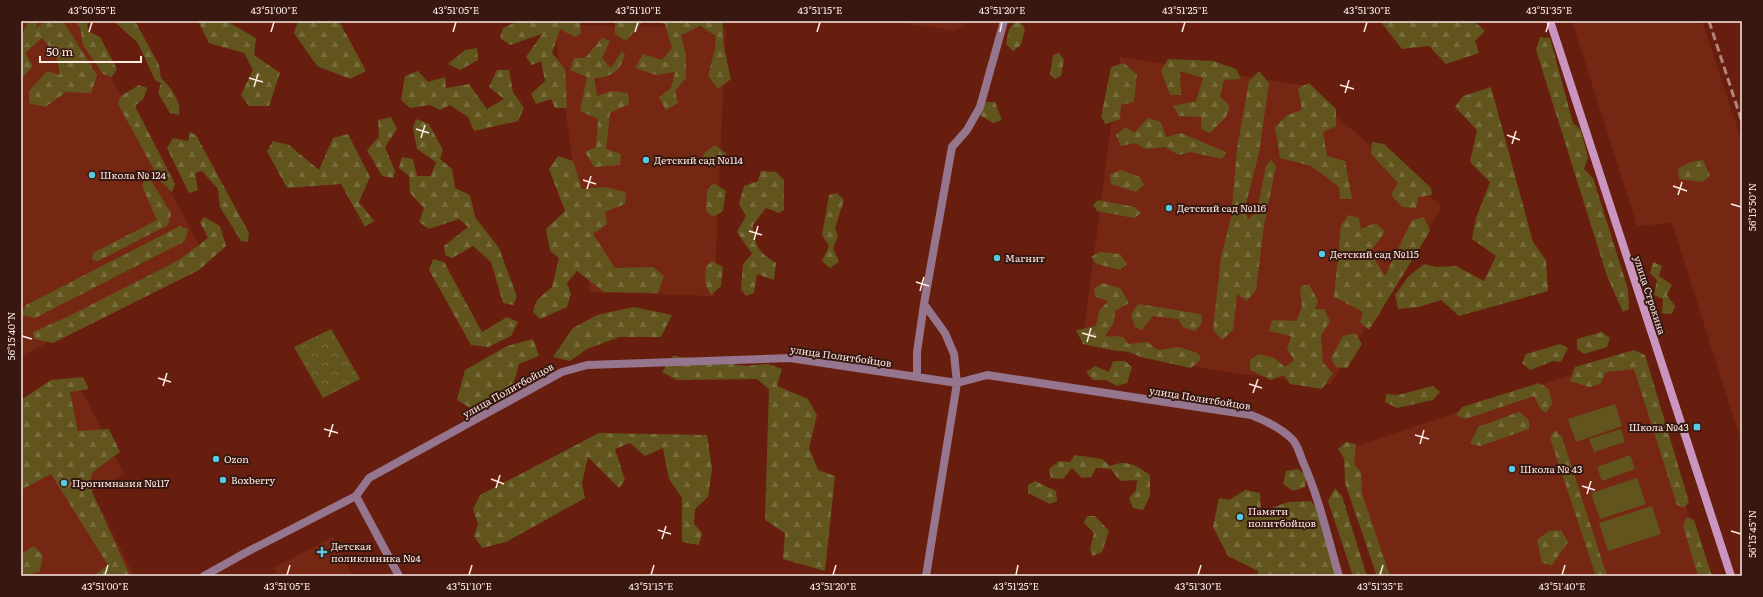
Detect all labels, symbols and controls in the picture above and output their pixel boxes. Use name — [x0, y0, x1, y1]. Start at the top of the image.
text: 43°50'55"E — [68, 2, 116, 17]
text: 43°51'00"E — [250, 2, 298, 17]
text: 43°51'05"E — [433, 2, 479, 17]
text: 43°51'10"E — [615, 2, 661, 17]
text: 43°51'15"E — [798, 2, 842, 17]
text: 43°51'20"E — [979, 2, 1025, 17]
text: 43°51'25"E — [1162, 2, 1208, 17]
text: 43°51'30"E — [1344, 2, 1390, 17]
text: 43°51'35"E — [1526, 2, 1572, 17]
scale bar — [40, 38, 141, 64]
text: 50 m — [46, 42, 73, 60]
place label: Детский сад №114 — [654, 152, 743, 167]
marker: Детский сад №114 — [641, 155, 651, 165]
place label: Школа № 124 — [100, 167, 167, 182]
marker: Школа № 124 — [87, 170, 97, 180]
text: 56°15'50"N — [1744, 183, 1759, 231]
place label: Детский сад №116 — [1177, 200, 1267, 215]
marker: Детский сад №116 — [1164, 203, 1174, 213]
place label: Детский сад №115 — [1330, 246, 1419, 261]
marker: Детский сад №115 — [1317, 249, 1327, 259]
place label: Магнит — [1005, 250, 1045, 265]
marker: Магнит — [992, 253, 1002, 263]
street label: улица Строкина — [1631, 253, 1670, 337]
text: 56°15'40"N — [3, 312, 18, 360]
street label: улица Политбойцов — [789, 341, 893, 370]
street label: улица Политбойцов — [459, 358, 557, 421]
street label: улица Политбойцов — [1148, 382, 1252, 413]
place label: Школа №43 — [1629, 419, 1689, 434]
marker: Школа №43 — [1692, 422, 1702, 432]
place label: Ozon — [224, 451, 249, 466]
marker: Ozon — [211, 454, 221, 464]
place label: Школа № 43 — [1520, 461, 1582, 476]
marker: Школа № 43 — [1507, 464, 1517, 474]
place label: Boxberry — [231, 472, 275, 487]
place label: Прогимназия №117 — [72, 475, 169, 490]
marker: Boxberry — [218, 475, 228, 485]
marker: Прогимназия №117 — [59, 478, 69, 488]
place label: Памяти политбойцов — [1248, 503, 1317, 530]
text: 56°15'45"N — [1744, 510, 1759, 558]
marker: Памяти политбойцов — [1235, 512, 1245, 522]
place label: Детская поликлиника №4 — [331, 538, 421, 565]
marker: Детская поликлиника №4 — [316, 546, 328, 558]
text: 43°51'00"E — [81, 578, 129, 593]
text: 43°51'05"E — [264, 578, 310, 593]
text: 43°51'10"E — [446, 578, 492, 593]
text: 43°51'15"E — [629, 578, 673, 593]
text: 43°51'20"E — [810, 578, 856, 593]
text: 43°51'25"E — [993, 578, 1039, 593]
text: 43°51'30"E — [1175, 578, 1221, 593]
text: 43°51'35"E — [1357, 578, 1403, 593]
text: 43°51'40"E — [1539, 578, 1585, 593]

